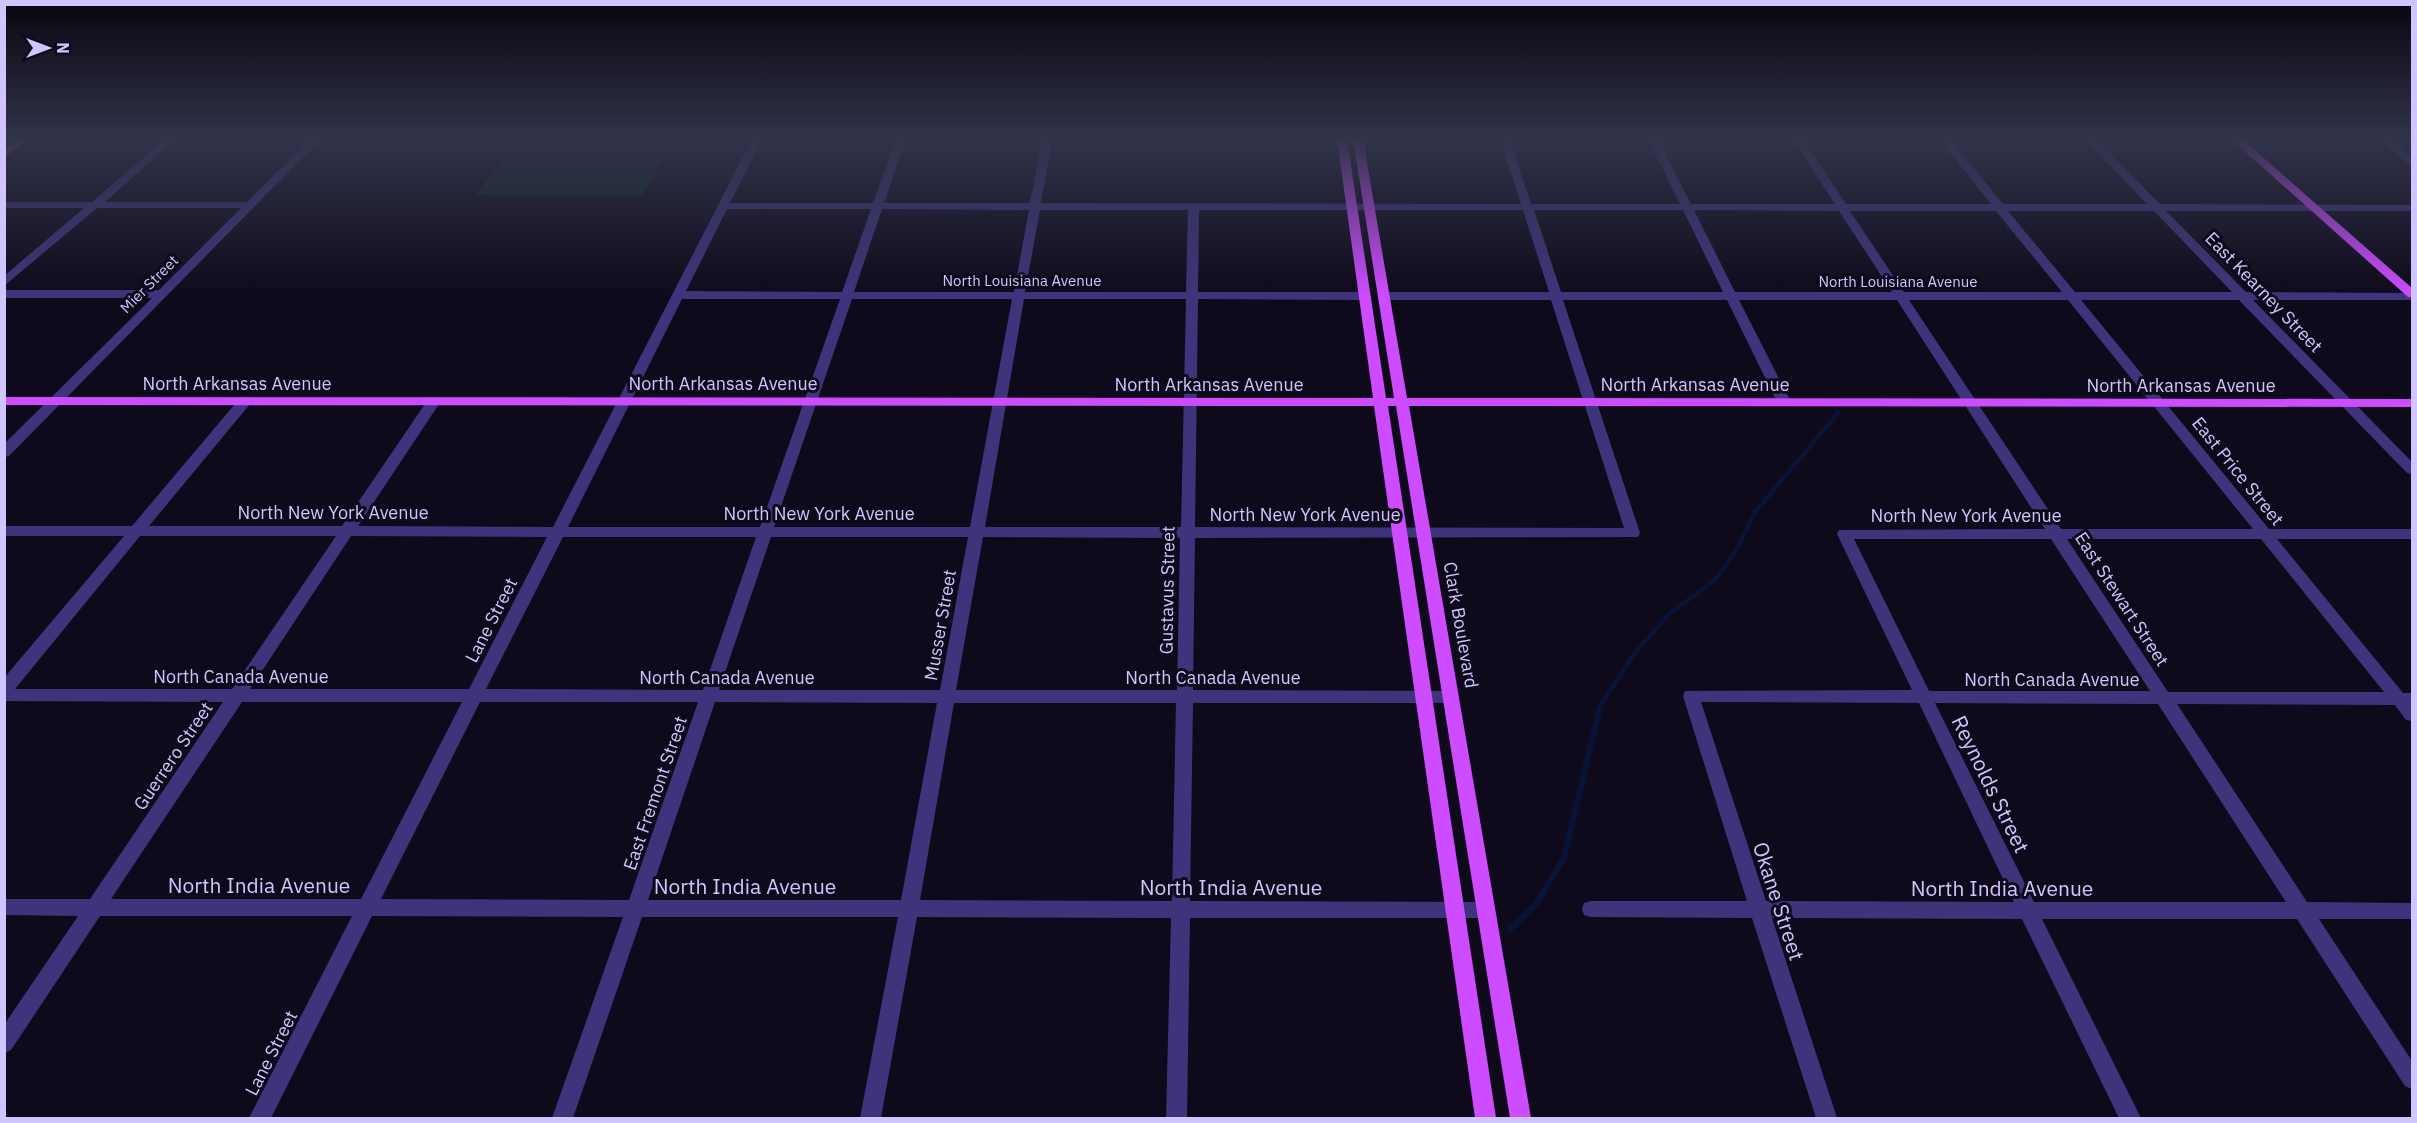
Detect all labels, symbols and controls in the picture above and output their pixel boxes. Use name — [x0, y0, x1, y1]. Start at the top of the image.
north arrow — [18, 18, 78, 78]
text: N — [53, 42, 73, 54]
street label: East Kearney Street — [2201, 227, 2327, 357]
street label: Mier Street — [116, 251, 182, 317]
street label: North Louisiana Avenue — [942, 271, 1102, 290]
street label: North Louisiana Avenue — [1818, 272, 1978, 291]
street label: North Arkansas Avenue — [142, 372, 332, 395]
street label: North Arkansas Avenue — [628, 372, 818, 395]
street label: North Arkansas Avenue — [1114, 373, 1304, 396]
street label: North Arkansas Avenue — [1600, 373, 1790, 396]
street label: North Arkansas Avenue — [2086, 374, 2276, 397]
street label: East Price Street — [2187, 412, 2289, 530]
street label: North New York Avenue — [237, 501, 429, 524]
street label: North New York Avenue — [723, 502, 915, 525]
street label: North New York Avenue — [1209, 503, 1401, 526]
street label: North New York Avenue — [1870, 504, 2062, 527]
street label: Gustavus Street — [1154, 525, 1180, 655]
street label: East Stewart Street — [2070, 527, 2174, 671]
street label: Clark Boulevard — [1439, 560, 1483, 690]
street label: Musser Street — [919, 568, 961, 682]
street label: Lane Street — [460, 574, 522, 666]
street label: North Canada Avenue — [153, 665, 329, 688]
street label: North Canada Avenue — [639, 666, 815, 689]
street label: North Canada Avenue — [1125, 666, 1301, 689]
street label: North Canada Avenue — [1964, 668, 2140, 691]
street label: Guerrero Street — [128, 697, 218, 815]
street label: Reynolds Street — [1946, 711, 2036, 857]
street label: East Fremont Street — [618, 713, 692, 873]
street label: Okane Street — [1747, 838, 1811, 964]
street label: North India Avenue — [168, 871, 350, 899]
street label: North India Avenue — [654, 872, 836, 900]
street label: North India Avenue — [1140, 873, 1322, 901]
street label: North India Avenue — [1911, 874, 2093, 902]
street label: Lane Street — [240, 1007, 302, 1099]

